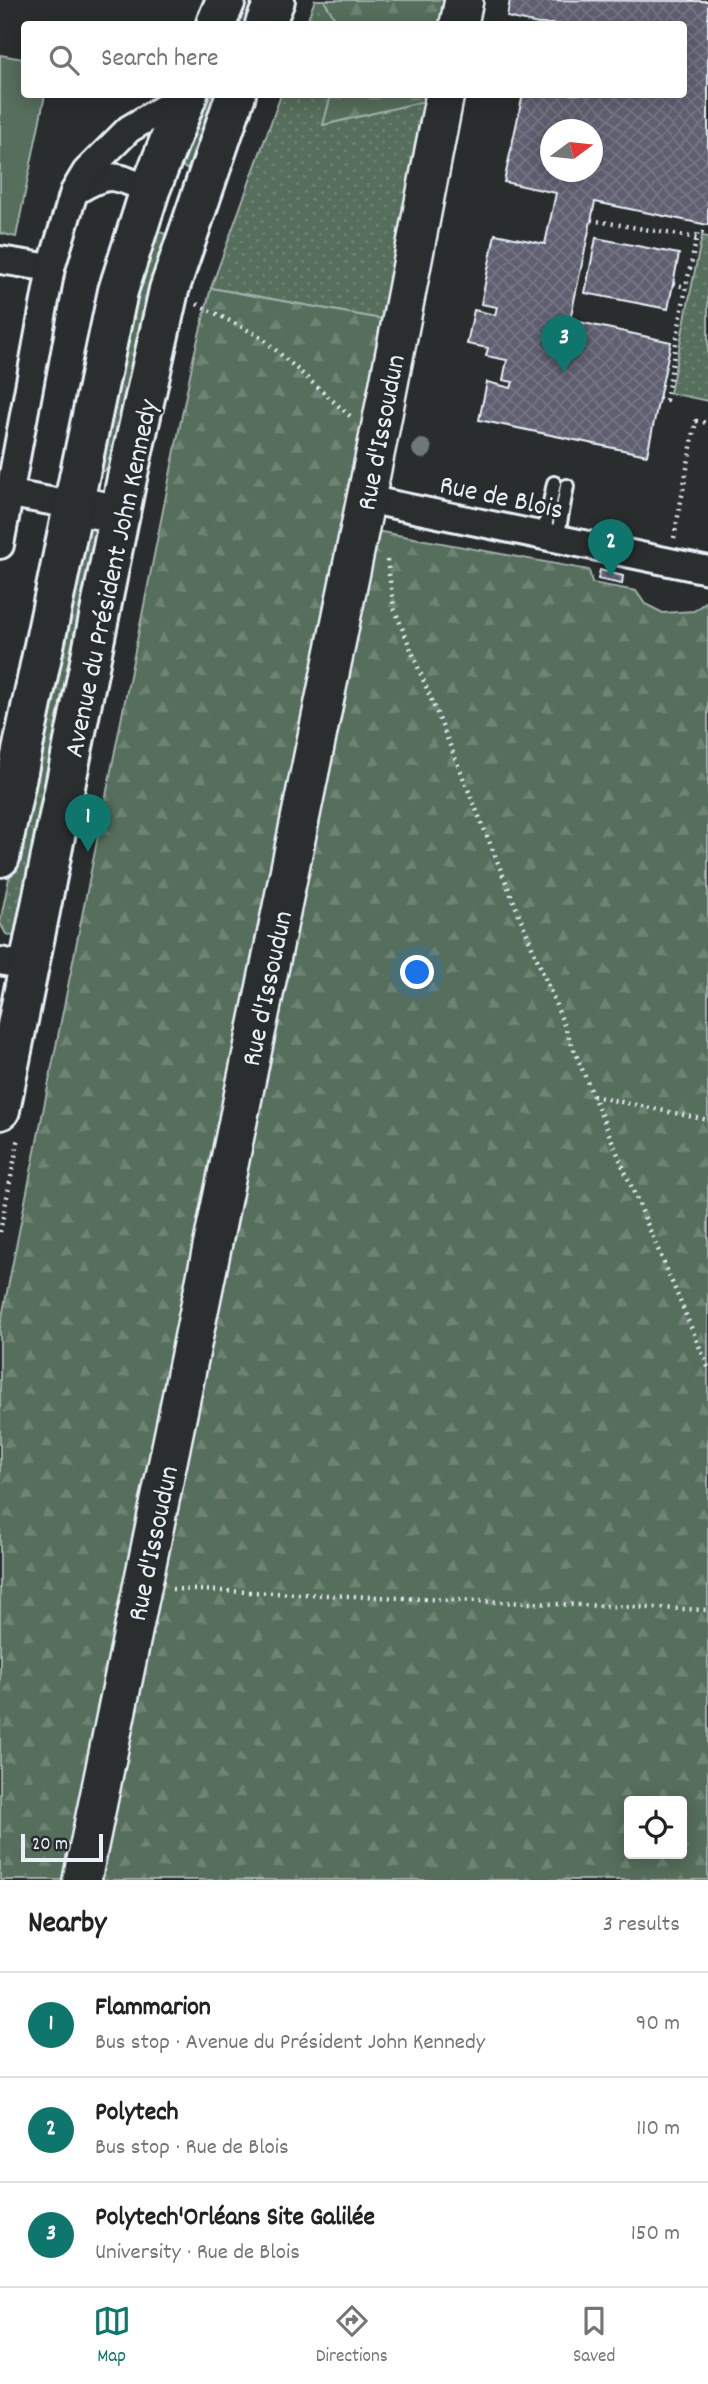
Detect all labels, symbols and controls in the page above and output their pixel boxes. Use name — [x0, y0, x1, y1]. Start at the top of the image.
search box — [21, 21, 687, 98]
icon: search — [45, 41, 83, 79]
text: Search here — [101, 41, 219, 78]
north arrow — [540, 119, 603, 182]
pin: 3 — [541, 315, 587, 373]
street label: Rue d'Issoudun — [349, 352, 419, 514]
street label: Avenue du Président John Kennedy — [56, 396, 171, 762]
street label: Rue de Blois — [435, 467, 567, 533]
pin: 2 — [588, 519, 634, 577]
pin: 1 — [65, 794, 111, 852]
street label: Rue d'Issoudun — [234, 908, 306, 1070]
your location — [400, 955, 434, 989]
street label: Rue d'Issoudun — [120, 1463, 192, 1625]
map controls — [624, 1796, 687, 1859]
button: locate — [624, 1796, 687, 1859]
scale bar — [21, 1831, 103, 1863]
text: 20 m — [32, 1832, 68, 1859]
text: Nearby — [28, 1904, 106, 1947]
text: 3 results — [603, 1909, 680, 1942]
text: Flammarion — [95, 1990, 211, 2027]
text: 1 — [48, 2008, 54, 2041]
text: 90 m — [636, 2008, 680, 2041]
text: Bus stop · Avenue du Président John Kennedy — [95, 2027, 485, 2060]
text: Polytech — [95, 2095, 179, 2132]
text: 2 — [46, 2113, 56, 2146]
text: 110 m — [636, 2113, 680, 2146]
text: Bus stop · Rue de Blois — [95, 2132, 289, 2165]
text: Polytech'Orléans Site Galilée — [95, 2200, 375, 2237]
text: 3 — [46, 2218, 56, 2251]
text: 150 m — [631, 2218, 680, 2251]
text: University · Rue de Blois — [95, 2237, 300, 2270]
tab: Map — [93, 2302, 131, 2371]
tab: Directions — [316, 2302, 388, 2371]
tab: Saved — [573, 2302, 615, 2371]

